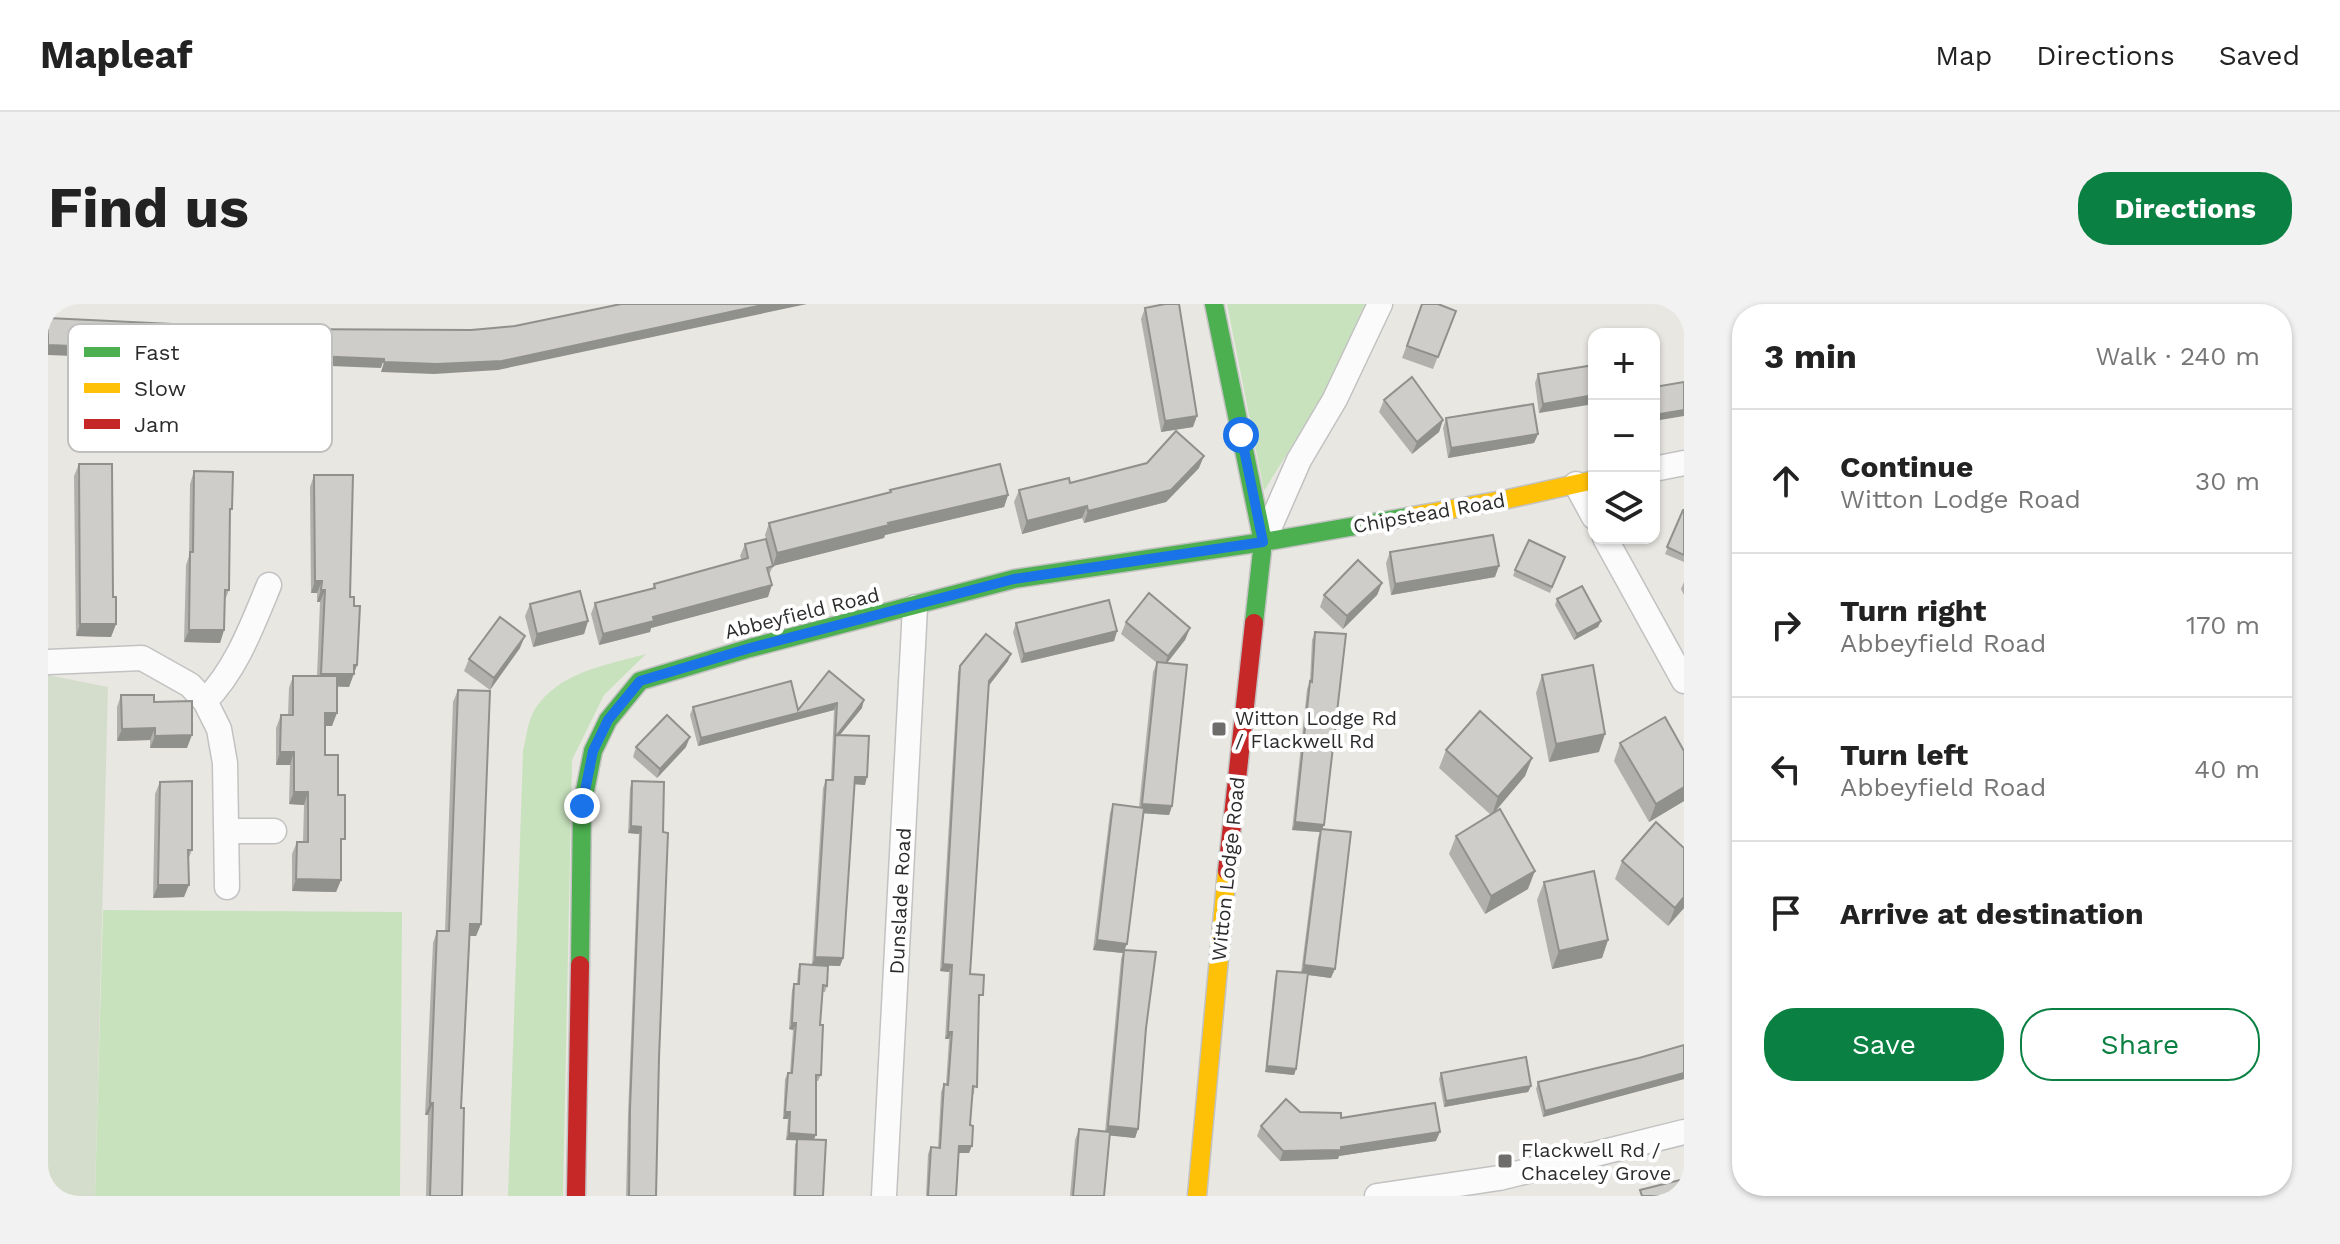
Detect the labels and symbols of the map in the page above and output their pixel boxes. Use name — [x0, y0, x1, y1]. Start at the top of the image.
legend — [68, 324, 332, 452]
text: Fast — [134, 340, 180, 365]
text: Slow — [134, 376, 186, 401]
text: Jam — [134, 412, 179, 437]
route start — [1223, 417, 1259, 453]
street label: Chipstead Road — [1351, 488, 1507, 538]
street label: Abbeyfield Road — [722, 582, 882, 644]
place label: Witton Lodge Rd / Flackwell Rd — [1235, 706, 1397, 753]
marker: Witton Lodge Rd / Flackwell Rd — [1210, 720, 1228, 738]
street label: Witton Lodge Road — [1206, 776, 1250, 962]
route end — [564, 788, 600, 824]
street label: Dunslade Road — [884, 827, 916, 975]
place label: Flackwell Rd / Chaceley Grove — [1521, 1138, 1671, 1185]
marker: Flackwell Rd / Chaceley Grove — [1496, 1152, 1514, 1170]

